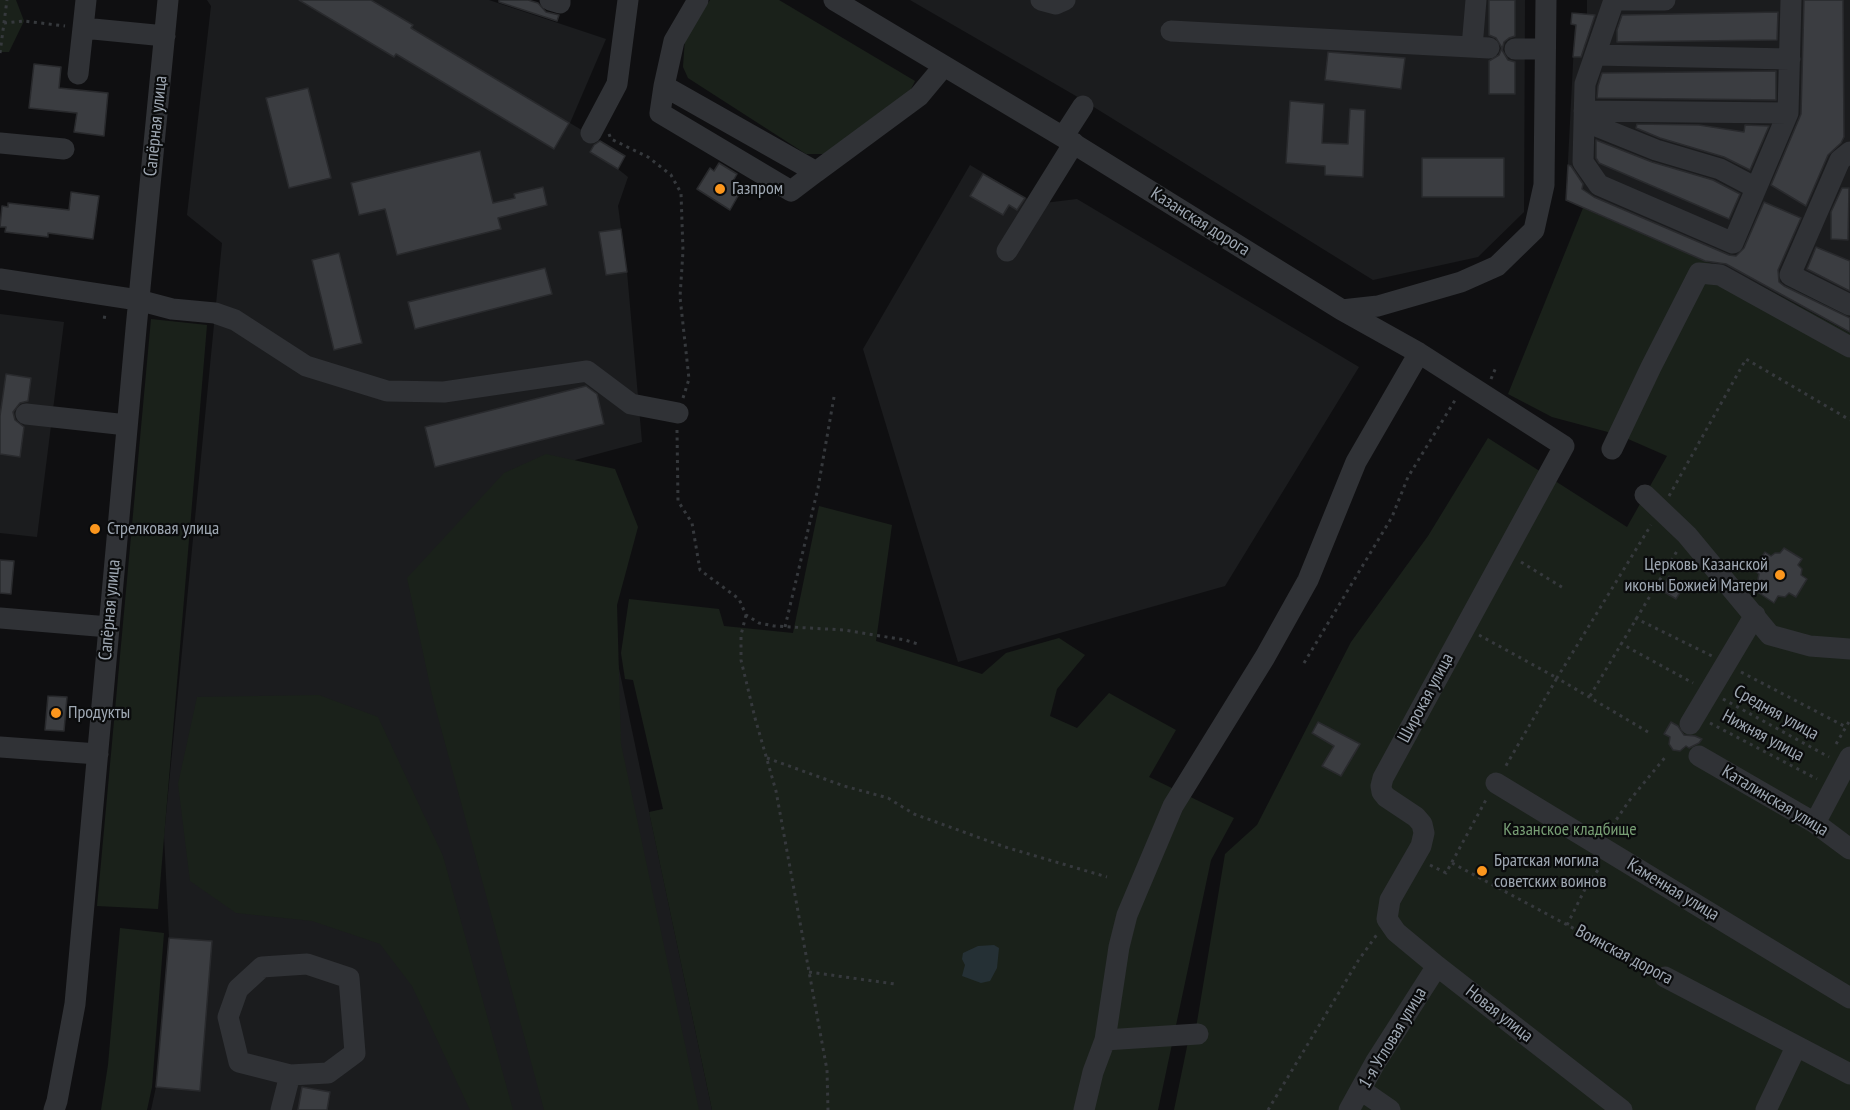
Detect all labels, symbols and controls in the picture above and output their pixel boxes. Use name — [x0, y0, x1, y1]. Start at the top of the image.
street label: Сапёрная улица — [140, 75, 172, 177]
place label: Газпром — [732, 178, 783, 200]
marker: Газпром — [713, 182, 727, 196]
street label: Казанская дорога — [1147, 183, 1253, 261]
place label: Стрелковая улица — [107, 518, 219, 540]
marker: Стрелковая улица — [88, 522, 102, 536]
place label: Церковь Казанской иконы Божией Матери — [1624, 554, 1768, 596]
street label: Сапёрная улица — [95, 559, 125, 661]
marker: Церковь Казанской иконы Божией Матери — [1773, 568, 1787, 582]
street label: Широкая улица — [1393, 650, 1459, 746]
street label: Средняя улица — [1730, 681, 1822, 745]
place label: Продукты — [68, 702, 130, 724]
street label: Нижняя улица — [1718, 705, 1808, 767]
marker: Продукты — [49, 706, 63, 720]
street label: Каталинская улица — [1718, 761, 1832, 841]
park label: Казанское кладбище — [1503, 819, 1637, 841]
place label: Братская могила советских воинов — [1494, 850, 1606, 892]
street label: Каменная улица — [1623, 854, 1723, 926]
marker: Братская могила советских воинов — [1475, 864, 1489, 878]
street label: Воинская дорога — [1572, 920, 1676, 990]
street label: Новая улица — [1461, 981, 1537, 1047]
street label: 1-я Угловая улица — [1354, 984, 1432, 1092]

